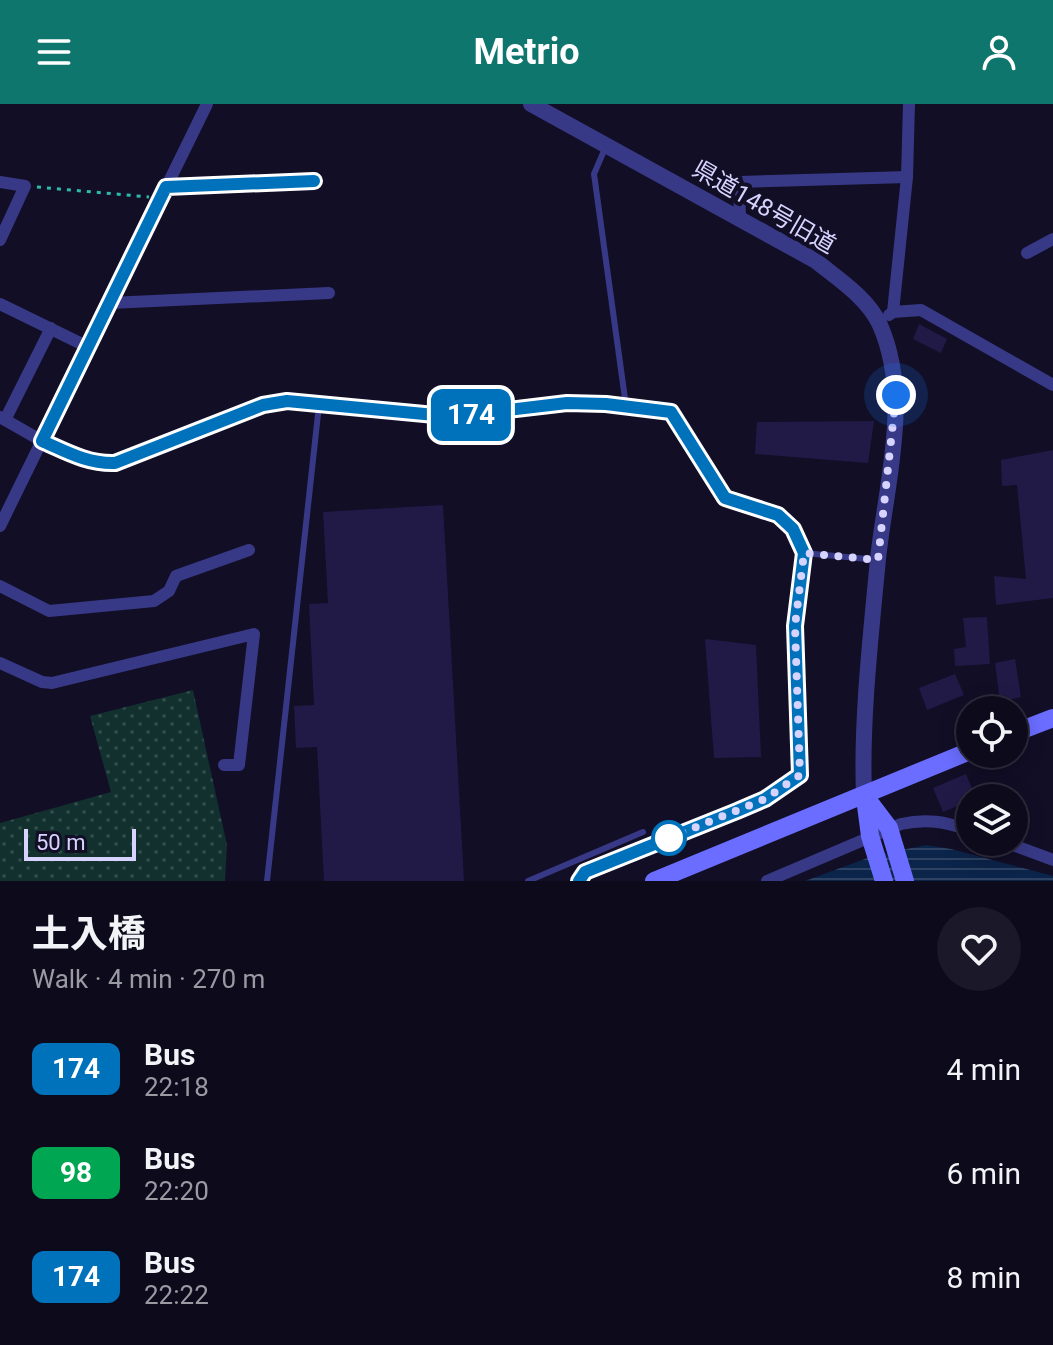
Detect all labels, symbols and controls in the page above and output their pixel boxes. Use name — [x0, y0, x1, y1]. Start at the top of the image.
icon: menu — [32, 30, 76, 74]
icon: person — [977, 30, 1021, 74]
text: Metrio — [473, 31, 580, 73]
street label: 県道148号旧道 — [688, 155, 840, 259]
your location — [876, 375, 916, 415]
line badge: 174 — [425, 389, 517, 441]
text: 174 — [447, 398, 495, 431]
map controls — [956, 696, 1028, 856]
button: locate — [956, 696, 1028, 768]
button: layers — [956, 784, 1028, 856]
unlabelled marker — [652, 821, 686, 855]
scale bar — [24, 825, 136, 861]
text: 50 m — [36, 830, 85, 855]
button: heart — [937, 907, 1021, 991]
text: 土入橋 — [32, 912, 146, 956]
text: Walk · 4 min · 270 m — [32, 964, 265, 994]
text: Bus — [144, 1037, 195, 1072]
text: 174 — [52, 1052, 100, 1085]
text: 4 min — [947, 1052, 1021, 1087]
text: 22:18 — [144, 1072, 209, 1102]
text: Bus — [144, 1141, 195, 1176]
text: 98 — [60, 1156, 92, 1189]
text: 6 min — [947, 1156, 1021, 1191]
text: 22:20 — [144, 1176, 209, 1206]
text: Bus — [144, 1245, 195, 1280]
text: 174 — [52, 1260, 100, 1293]
text: 8 min — [947, 1260, 1021, 1295]
text: 22:22 — [144, 1280, 209, 1310]

